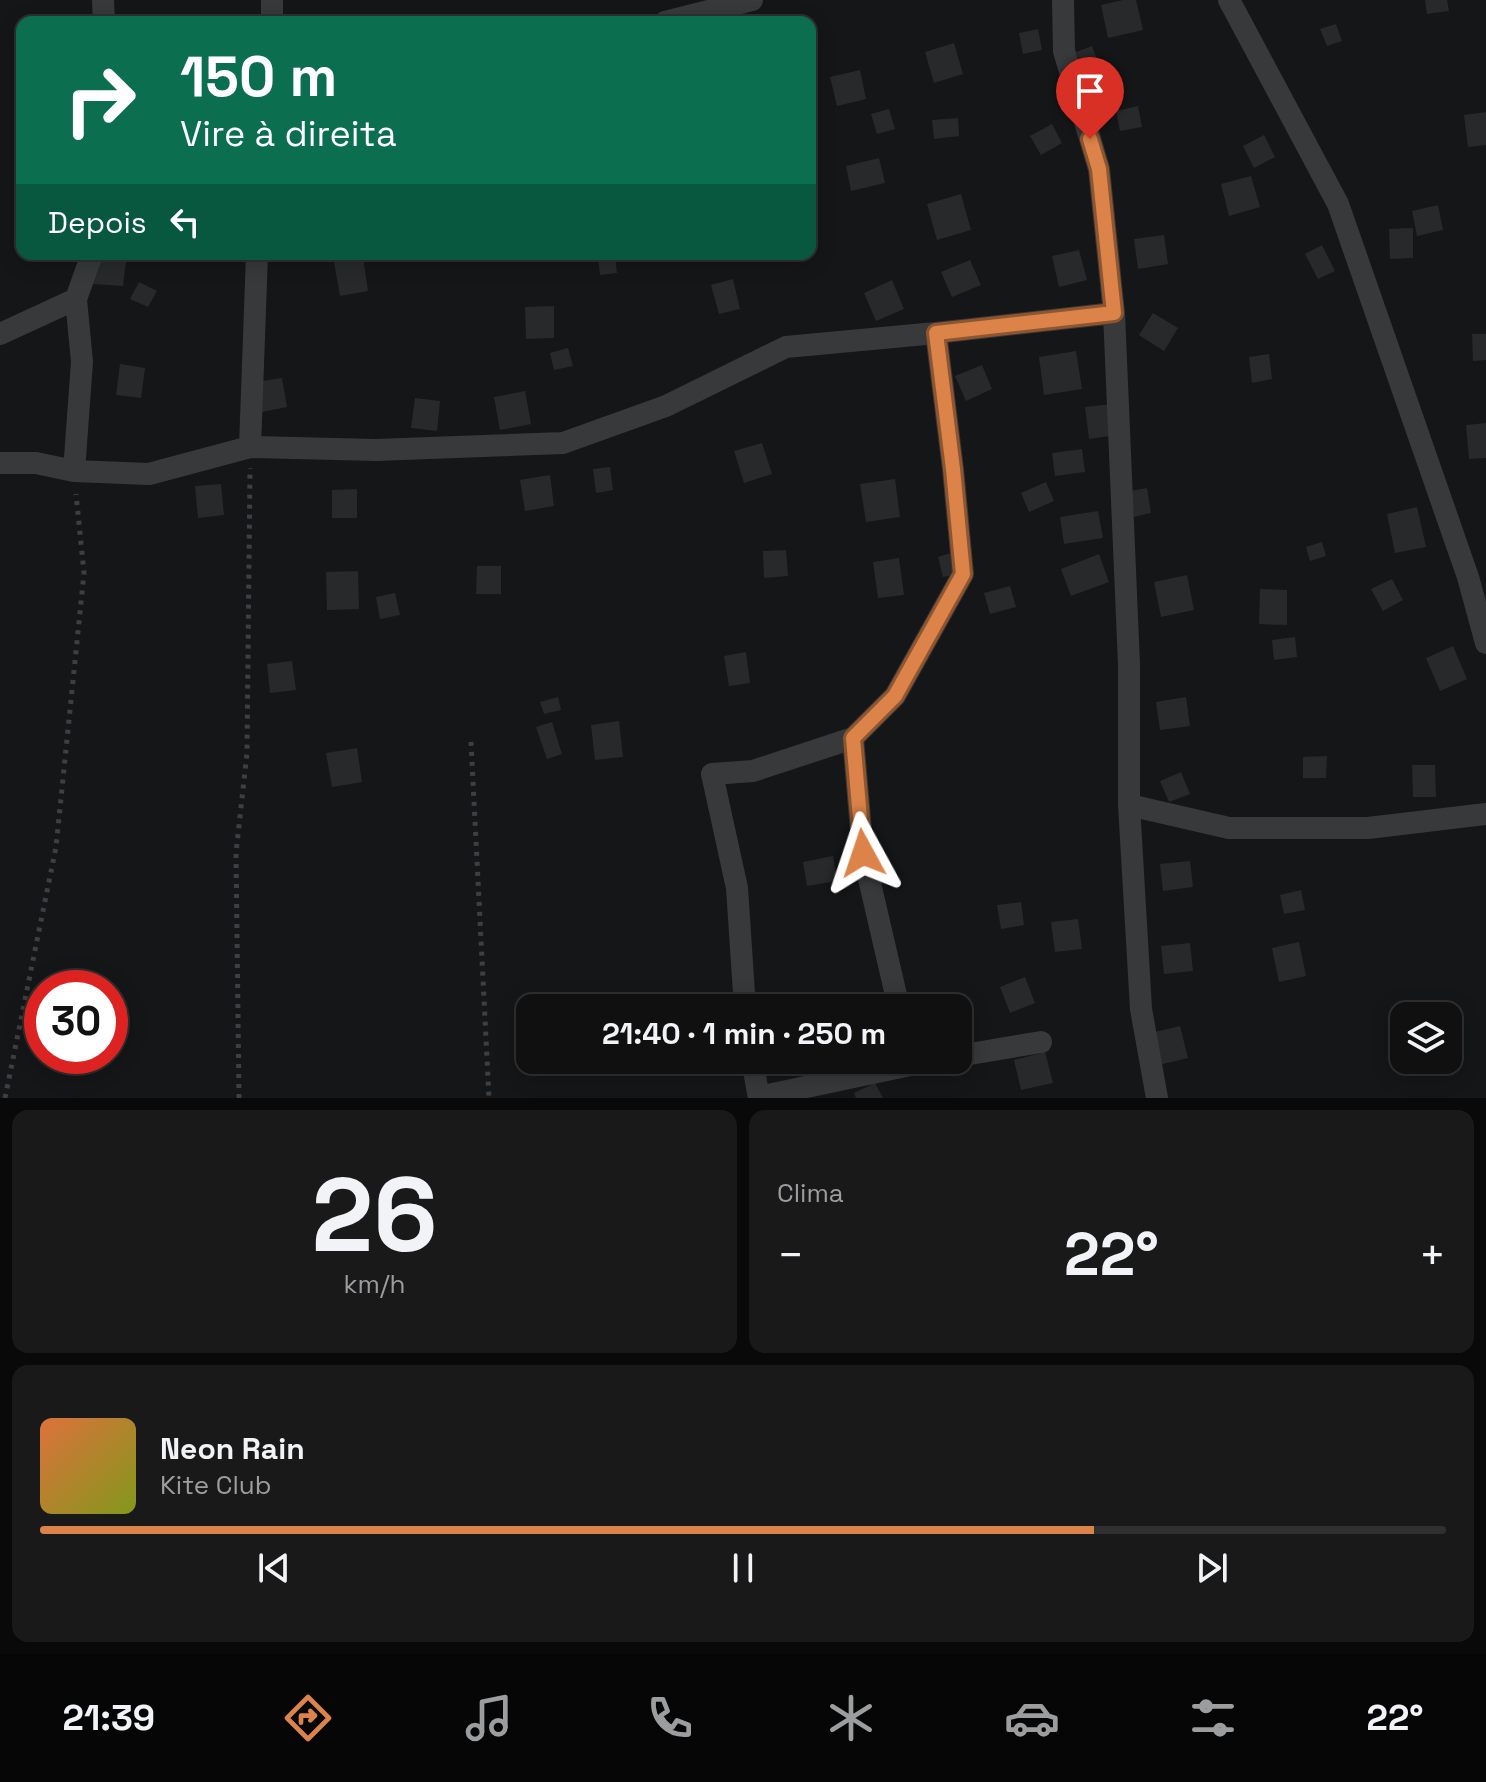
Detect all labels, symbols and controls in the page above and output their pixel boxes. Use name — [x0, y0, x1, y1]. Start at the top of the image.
text: 150 m — [180, 41, 337, 112]
icon: right — [48, 48, 152, 152]
pin — [1056, 57, 1124, 139]
icon: arrive — [1068, 69, 1112, 113]
text: Vire à direita — [180, 111, 397, 157]
icon: left — [163, 200, 207, 244]
text: Depois — [48, 203, 147, 242]
position arrow — [821, 811, 905, 895]
speed limit sign: 30 — [24, 970, 128, 1074]
map controls — [1390, 1002, 1462, 1074]
button: layers — [1390, 1002, 1462, 1074]
text: 21:40 · 1 min · 250 m — [602, 1014, 886, 1053]
text: 26 — [311, 1149, 438, 1281]
text: Clima — [777, 1176, 844, 1210]
text: 22° — [1064, 1216, 1159, 1293]
text: − — [777, 1227, 804, 1283]
text: + — [1419, 1227, 1446, 1283]
text: km/h — [344, 1267, 405, 1301]
text: Neon Rain — [160, 1429, 305, 1468]
text: Kite Club — [160, 1468, 272, 1502]
icon: previous — [252, 1546, 296, 1590]
icon: pause — [721, 1546, 765, 1590]
icon: next — [1190, 1546, 1234, 1590]
icon: directions — [280, 1690, 336, 1746]
icon: music — [461, 1690, 517, 1746]
icon: phone — [642, 1690, 698, 1746]
icon: climate — [823, 1690, 879, 1746]
icon: car — [1004, 1690, 1060, 1746]
icon: filters — [1185, 1690, 1241, 1746]
text: 21:39 — [63, 1695, 155, 1741]
text: 22° — [1367, 1695, 1423, 1741]

